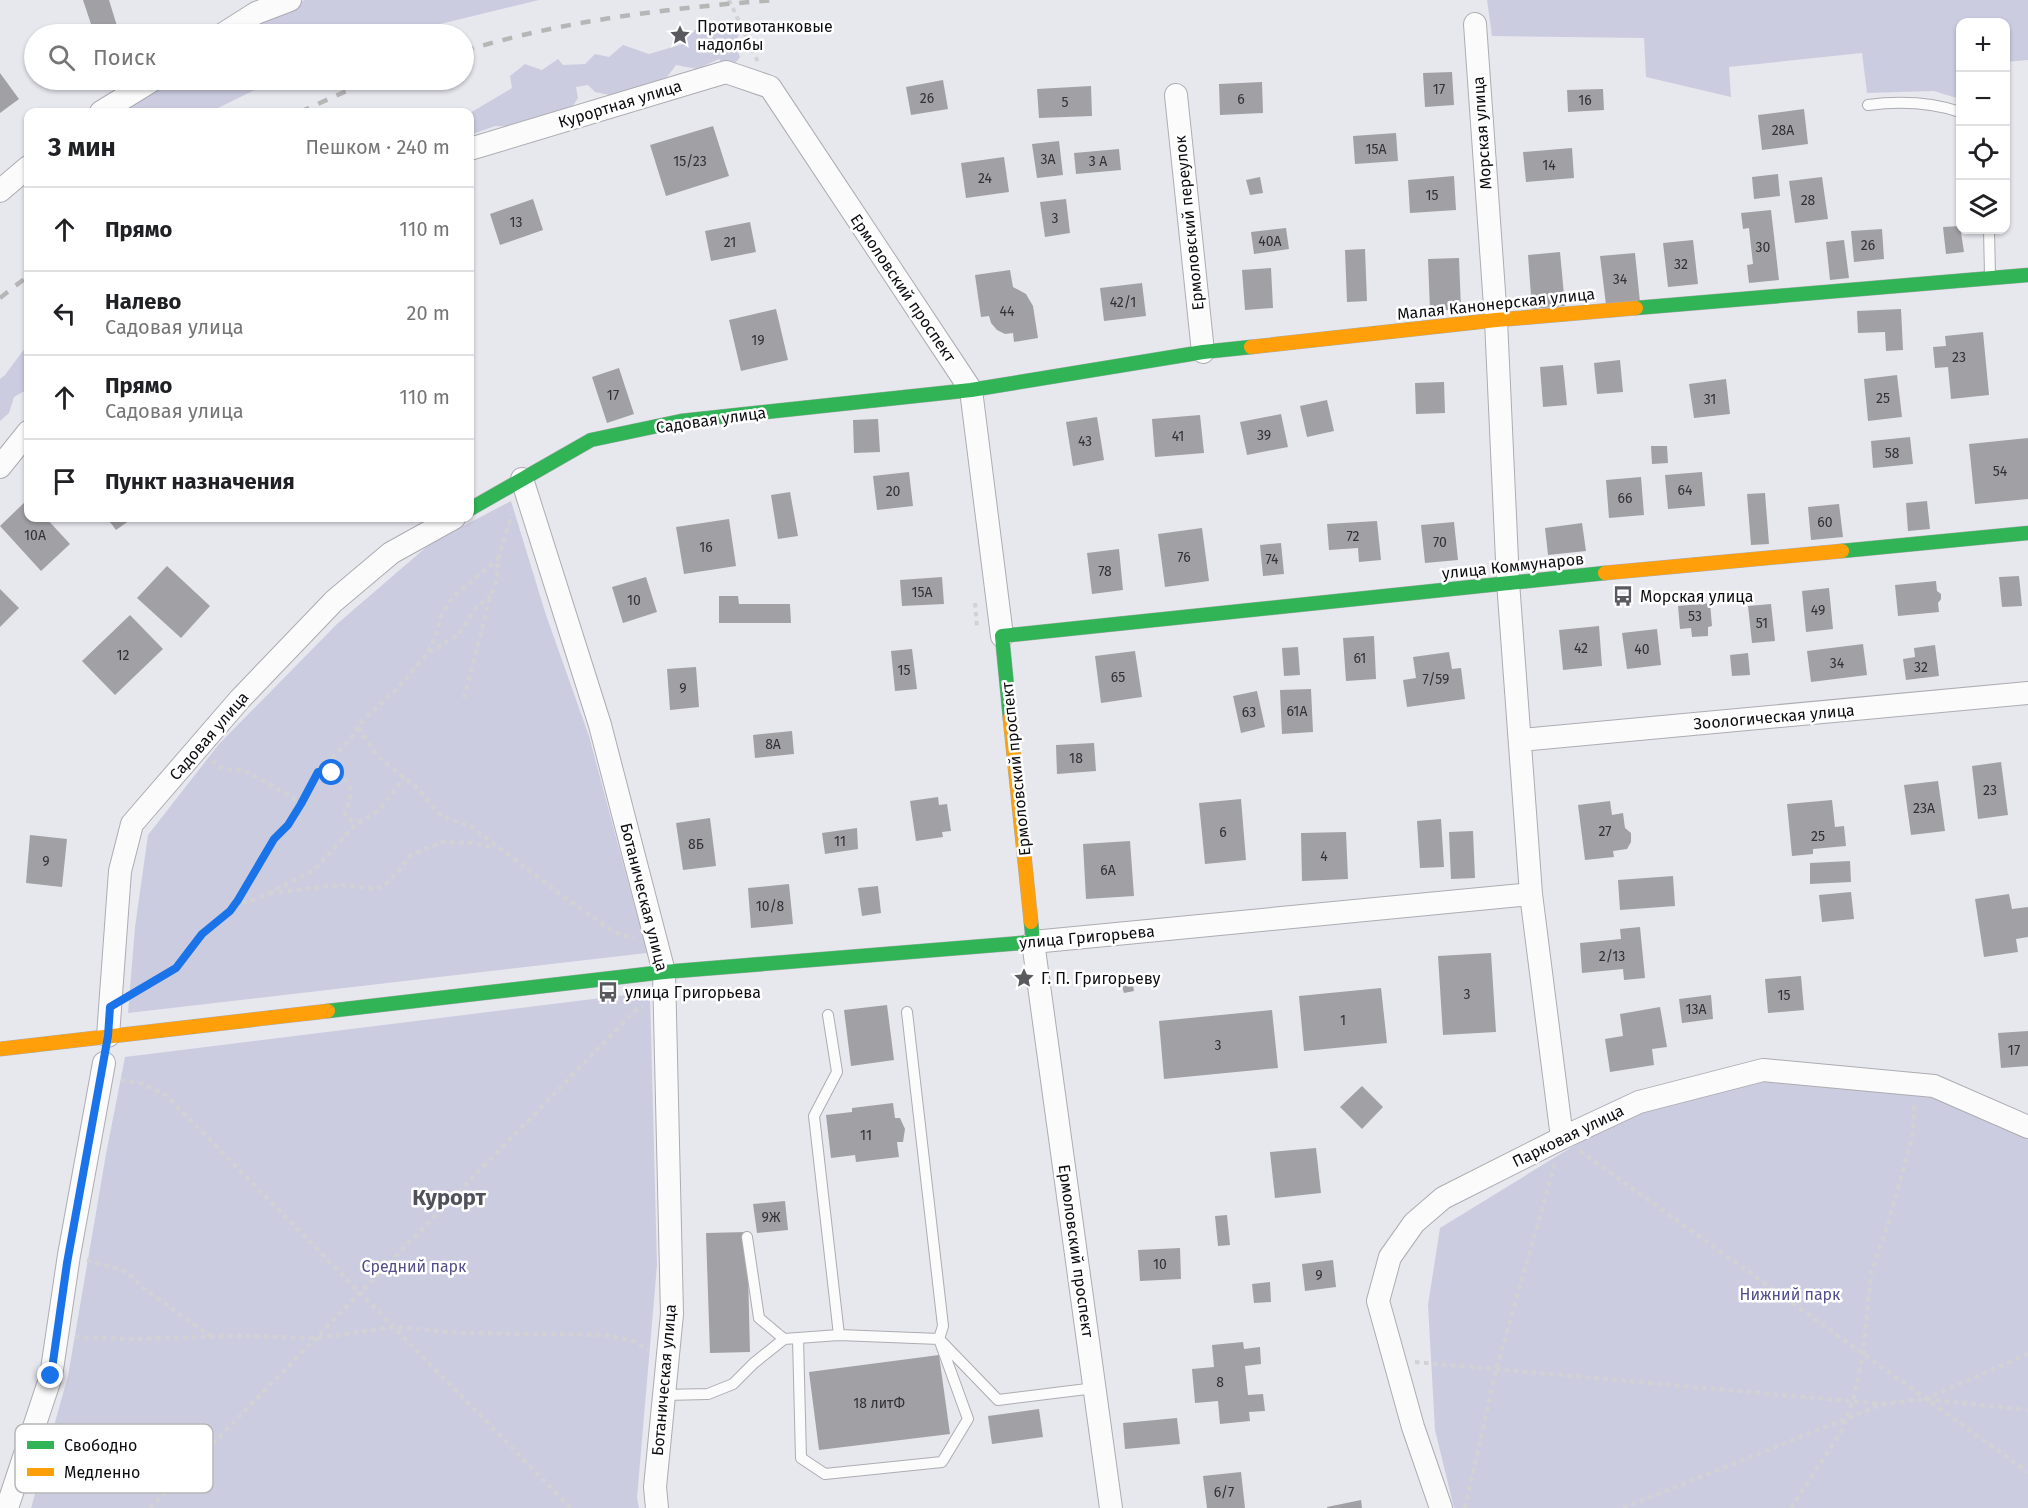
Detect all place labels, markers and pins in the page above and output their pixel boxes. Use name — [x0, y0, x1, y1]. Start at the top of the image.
place label: Противотанковые надолбы — [697, 17, 833, 54]
place icon: Противотанковые надолбы — [668, 23, 692, 47]
bus stop icon: Морская улица — [1611, 584, 1635, 608]
place label: Морская улица — [1640, 587, 1753, 606]
place icon: Г. П. Григорьеву — [1012, 966, 1036, 990]
place label: Г. П. Григорьеву — [1041, 969, 1160, 988]
bus stop icon: улица Григорьева — [596, 980, 620, 1004]
place label: улица Григорьева — [625, 983, 761, 1002]

